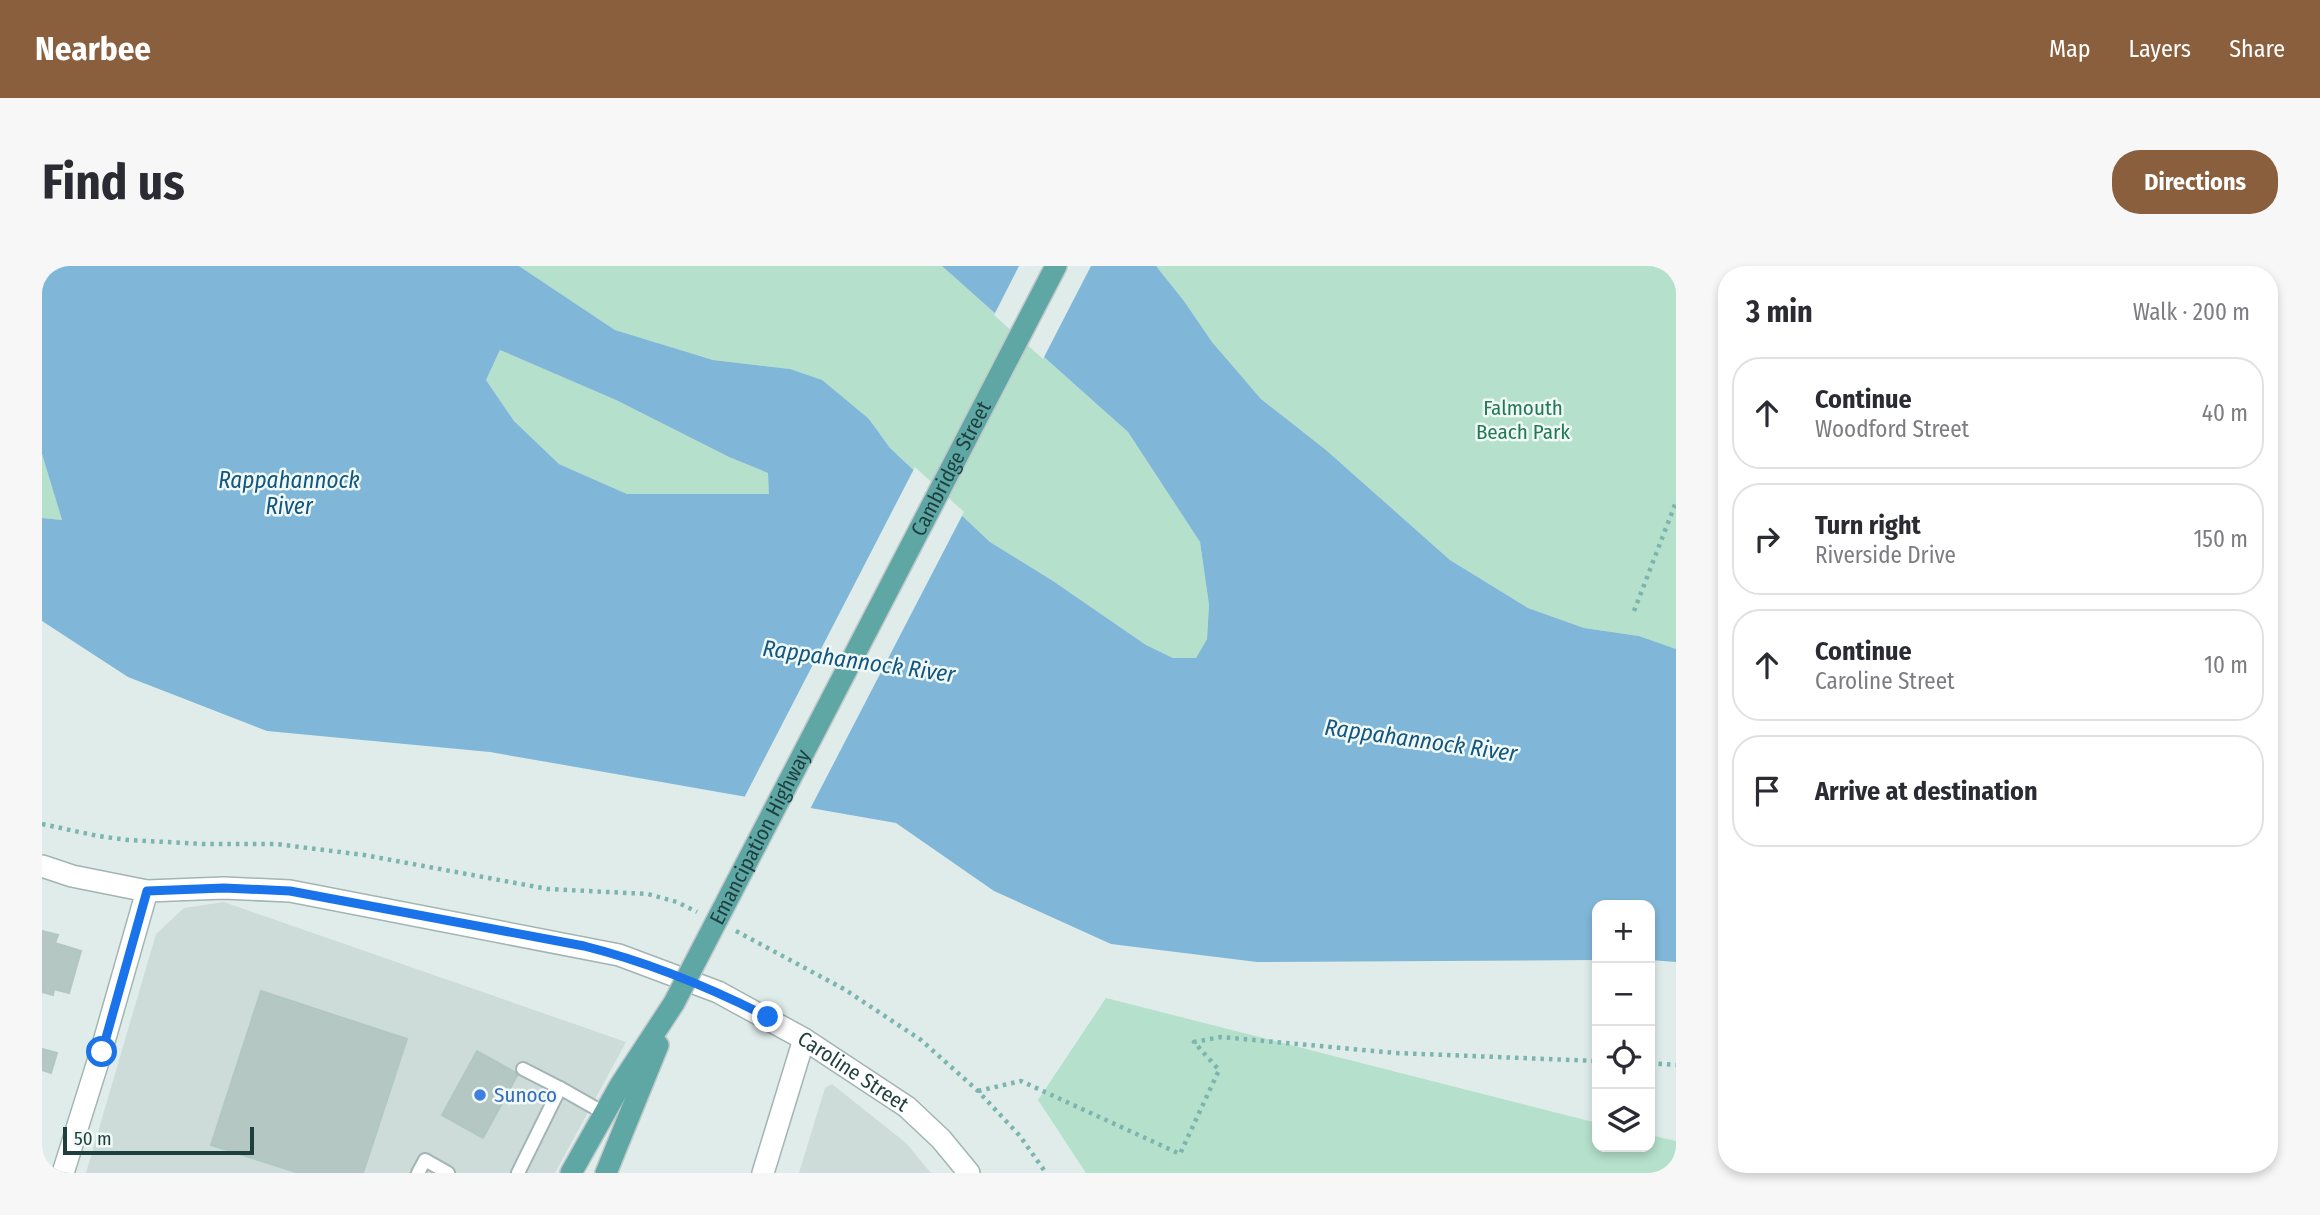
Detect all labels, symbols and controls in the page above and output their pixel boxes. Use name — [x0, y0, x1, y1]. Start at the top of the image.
text: Nearbee — [35, 29, 151, 69]
text: Map — [2049, 35, 2091, 63]
text: Layers — [2129, 35, 2191, 63]
text: Share — [2229, 35, 2285, 63]
button: Directions — [2112, 150, 2278, 214]
text: Find us — [42, 153, 185, 212]
text: 3 min — [1746, 294, 1813, 330]
text: Walk · 200 m — [2133, 298, 2250, 326]
text: Continue — [1815, 384, 1912, 415]
icon: ahead — [1748, 394, 1786, 432]
park label: Falmouth Beach Park — [1476, 395, 1570, 445]
street label: Cambridge Street — [905, 397, 997, 541]
text: 40 m — [2202, 399, 2248, 427]
text: Woodford Street — [1815, 415, 1969, 443]
water label: Rappahannock River — [218, 466, 360, 520]
text: Turn right — [1815, 510, 1921, 541]
icon: right — [1748, 520, 1786, 558]
text: 150 m — [2193, 525, 2248, 553]
text: Riverside Drive — [1815, 541, 1956, 569]
water label: Rappahannock River — [761, 634, 958, 689]
text: Continue — [1815, 636, 1912, 667]
icon: ahead — [1748, 646, 1786, 684]
text: 10 m — [2204, 651, 2248, 679]
text: Caroline Street — [1815, 667, 1955, 695]
water label: Rappahannock River — [1323, 713, 1520, 768]
street label: Emancipation Highway — [704, 744, 816, 929]
icon: arrive — [1748, 772, 1786, 810]
text: Arrive at destination — [1815, 776, 2038, 807]
map controls — [1592, 900, 1655, 1152]
button: + — [1592, 900, 1655, 963]
button: − — [1592, 963, 1655, 1026]
route end — [752, 1001, 783, 1032]
street label: Caroline Street — [793, 1025, 914, 1117]
button: locate — [1592, 1026, 1655, 1089]
route start — [86, 1036, 117, 1067]
place label: Sunoco — [494, 1082, 557, 1108]
marker: Sunoco — [472, 1087, 488, 1103]
button: layers — [1592, 1089, 1655, 1152]
scale bar — [63, 1124, 254, 1156]
text: 50 m — [74, 1127, 112, 1150]

